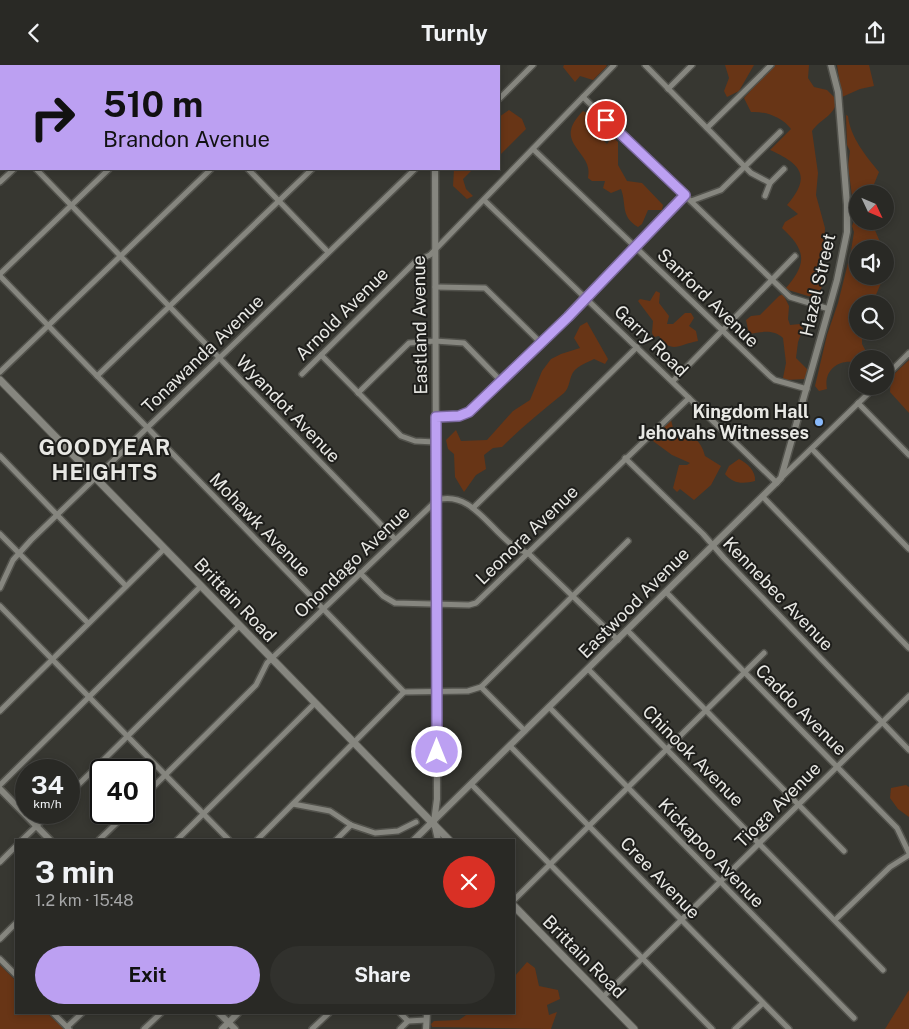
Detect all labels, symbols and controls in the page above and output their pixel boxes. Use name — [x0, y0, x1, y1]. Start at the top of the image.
icon: back — [20, 19, 48, 47]
icon: share — [861, 19, 889, 47]
text: Turnly — [421, 20, 488, 46]
text: 510 m — [103, 84, 203, 125]
icon: right — [20, 85, 85, 150]
pin — [585, 99, 627, 141]
icon: arrive — [592, 106, 620, 134]
text: Brandon Avenue — [103, 126, 270, 152]
north arrow — [849, 185, 894, 230]
map controls — [849, 185, 894, 395]
street label: Hazel Street — [795, 231, 840, 338]
button: sound — [849, 240, 894, 285]
street label: Sanford Avenue — [653, 244, 763, 351]
street label: Eastland Avenue — [408, 255, 431, 395]
street label: Arnold Avenue — [291, 263, 392, 364]
street label: Tonawanda Avenue — [138, 290, 268, 417]
button: search — [849, 295, 894, 340]
street label: Garry Road — [610, 300, 692, 381]
button: layers — [849, 350, 894, 395]
street label: Wyandot Avenue — [232, 351, 345, 467]
place label: Kingdom Hall Jehovahs Witnesses — [638, 401, 809, 443]
marker: Kingdom Hall Jehovahs Witnesses — [813, 416, 825, 428]
district label: GOODYEAR HEIGHTS — [39, 434, 171, 485]
street label: Mohawk Avenue — [205, 468, 315, 581]
street label: Leonora Avenue — [471, 481, 582, 589]
street label: Onondago Avenue — [290, 501, 414, 622]
street label: Kennebec Avenue — [719, 533, 838, 655]
street label: Eastwood Avenue — [574, 543, 693, 662]
street label: Brittain Road — [190, 553, 281, 646]
street label: Caddo Avenue — [752, 660, 851, 759]
street label: Chinook Avenue — [638, 701, 748, 811]
position arrow — [410, 725, 462, 777]
street label: Tioga Avenue — [731, 758, 825, 852]
speed limit sign: 40 — [90, 759, 155, 824]
text: 34 — [31, 770, 64, 800]
street label: Kickapoo Avenue — [654, 794, 769, 912]
text: km/h — [33, 797, 62, 811]
street label: Cree Avenue — [616, 832, 705, 923]
text: 3 min — [35, 854, 114, 890]
button: close — [443, 856, 495, 908]
text: 1.2 km · 15:48 — [35, 891, 134, 910]
street label: Brittain Road — [539, 911, 630, 1002]
button: Exit — [35, 946, 260, 1004]
button: Share — [270, 946, 495, 1004]

